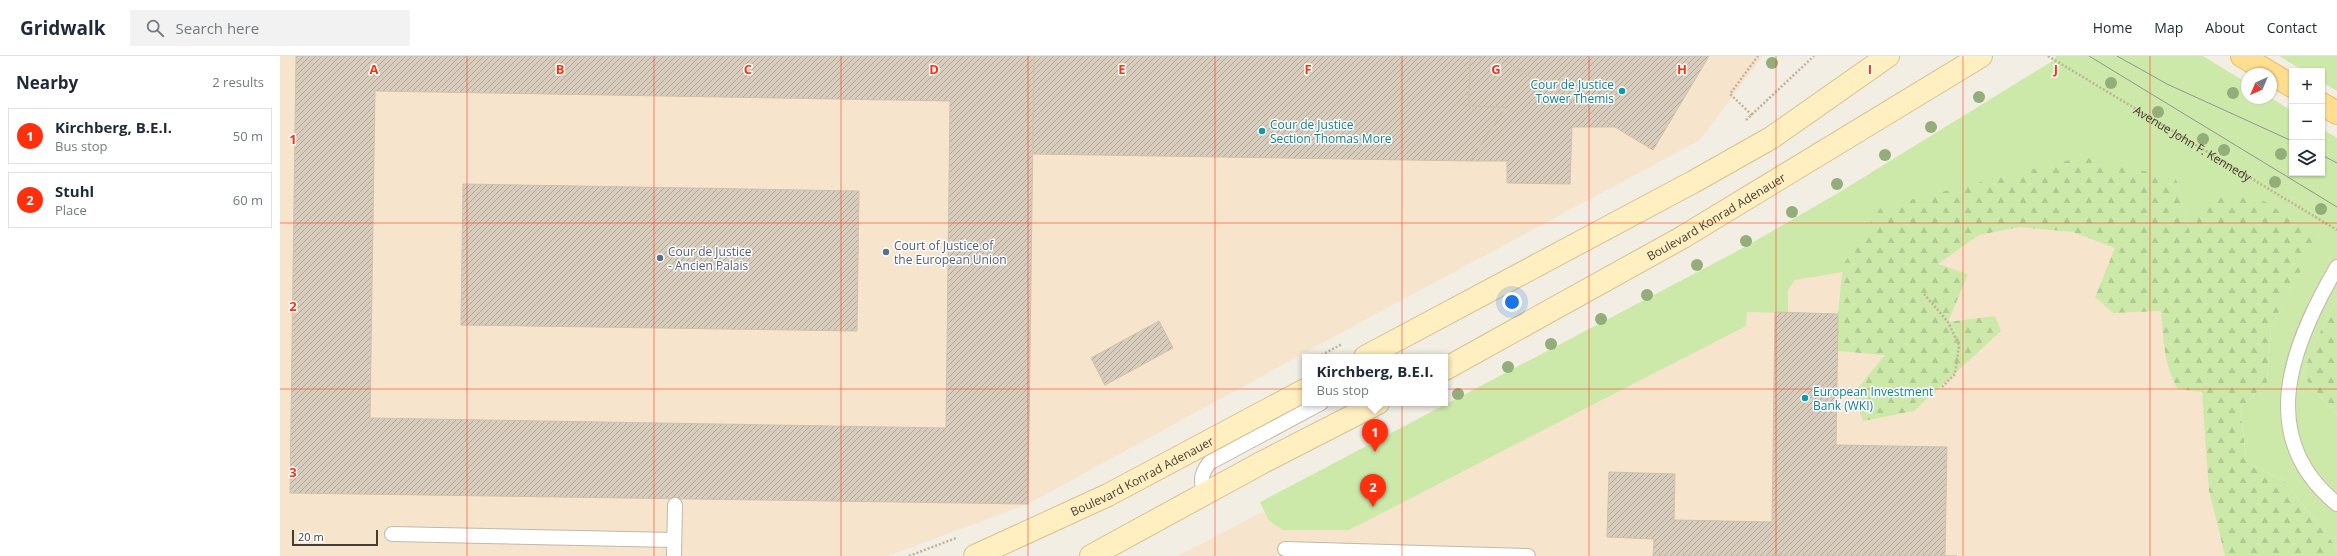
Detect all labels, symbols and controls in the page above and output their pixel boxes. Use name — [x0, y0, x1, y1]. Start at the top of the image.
search box — [130, 10, 410, 46]
text: Gridwalk — [20, 15, 106, 41]
icon: search — [144, 17, 166, 39]
text: Search here — [176, 18, 259, 38]
text: Home — [2093, 18, 2132, 37]
text: Map — [2154, 18, 2183, 37]
text: About — [2205, 18, 2245, 37]
text: Contact — [2267, 18, 2317, 37]
text: A — [370, 60, 379, 78]
text: B — [556, 60, 565, 78]
text: C — [744, 60, 752, 78]
text: D — [929, 60, 939, 78]
text: E — [1118, 60, 1126, 78]
text: F — [1304, 60, 1312, 78]
text: G — [1491, 60, 1501, 78]
text: H — [1677, 60, 1687, 78]
text: I — [1868, 60, 1872, 78]
text: J — [2053, 60, 2058, 78]
north arrow — [2241, 68, 2277, 104]
map controls — [2289, 68, 2325, 176]
button: + — [2289, 68, 2325, 104]
text: Nearby — [16, 71, 78, 94]
text: 2 results — [212, 73, 264, 91]
place label: Cour de Justice Tower Themis — [1531, 76, 1614, 107]
marker: Cour de Justice Tower Themis — [1617, 86, 1627, 96]
street label: Avenue John F. Kennedy — [2131, 101, 2256, 186]
button: − — [2289, 104, 2325, 140]
place label: Cour de Justice Section Thomas More — [1270, 116, 1392, 147]
text: Kirchberg, B.E.I. — [55, 117, 172, 137]
marker: Cour de Justice Section Thomas More — [1257, 126, 1267, 136]
text: 1 — [26, 127, 34, 145]
text: 50 m — [233, 127, 263, 145]
text: 1 — [289, 130, 297, 148]
text: Bus stop — [55, 137, 108, 155]
button: layers — [2289, 140, 2325, 176]
street label: Boulevard Konrad Adenauer — [1643, 168, 1789, 264]
text: Stuhl — [55, 181, 94, 201]
text: 2 — [26, 191, 34, 209]
text: 60 m — [233, 191, 263, 209]
text: Place — [55, 201, 87, 219]
place label: Court of Justice of the European Union — [894, 237, 1007, 268]
place label: Cour de Justice - Ancien Palais — [668, 243, 752, 274]
marker: Court of Justice of the European Union — [881, 247, 891, 257]
marker: Cour de Justice - Ancien Palais — [655, 253, 665, 263]
your location — [1502, 292, 1522, 312]
text: 2 — [289, 297, 297, 315]
popup — [1302, 354, 1448, 406]
text: Kirchberg, B.E.I. — [1316, 361, 1434, 381]
text: Bus stop — [1316, 381, 1369, 399]
place label: European Investment Bank (WKI) — [1813, 383, 1933, 414]
marker: European Investment Bank (WKI) — [1800, 393, 1810, 403]
pin: 1 — [1362, 419, 1388, 452]
street label: Boulevard Konrad Adenauer — [1067, 432, 1216, 520]
text: 3 — [289, 463, 297, 481]
pin: 2 — [1360, 474, 1386, 507]
scale bar — [292, 528, 378, 547]
text: 20 m — [298, 529, 324, 544]

